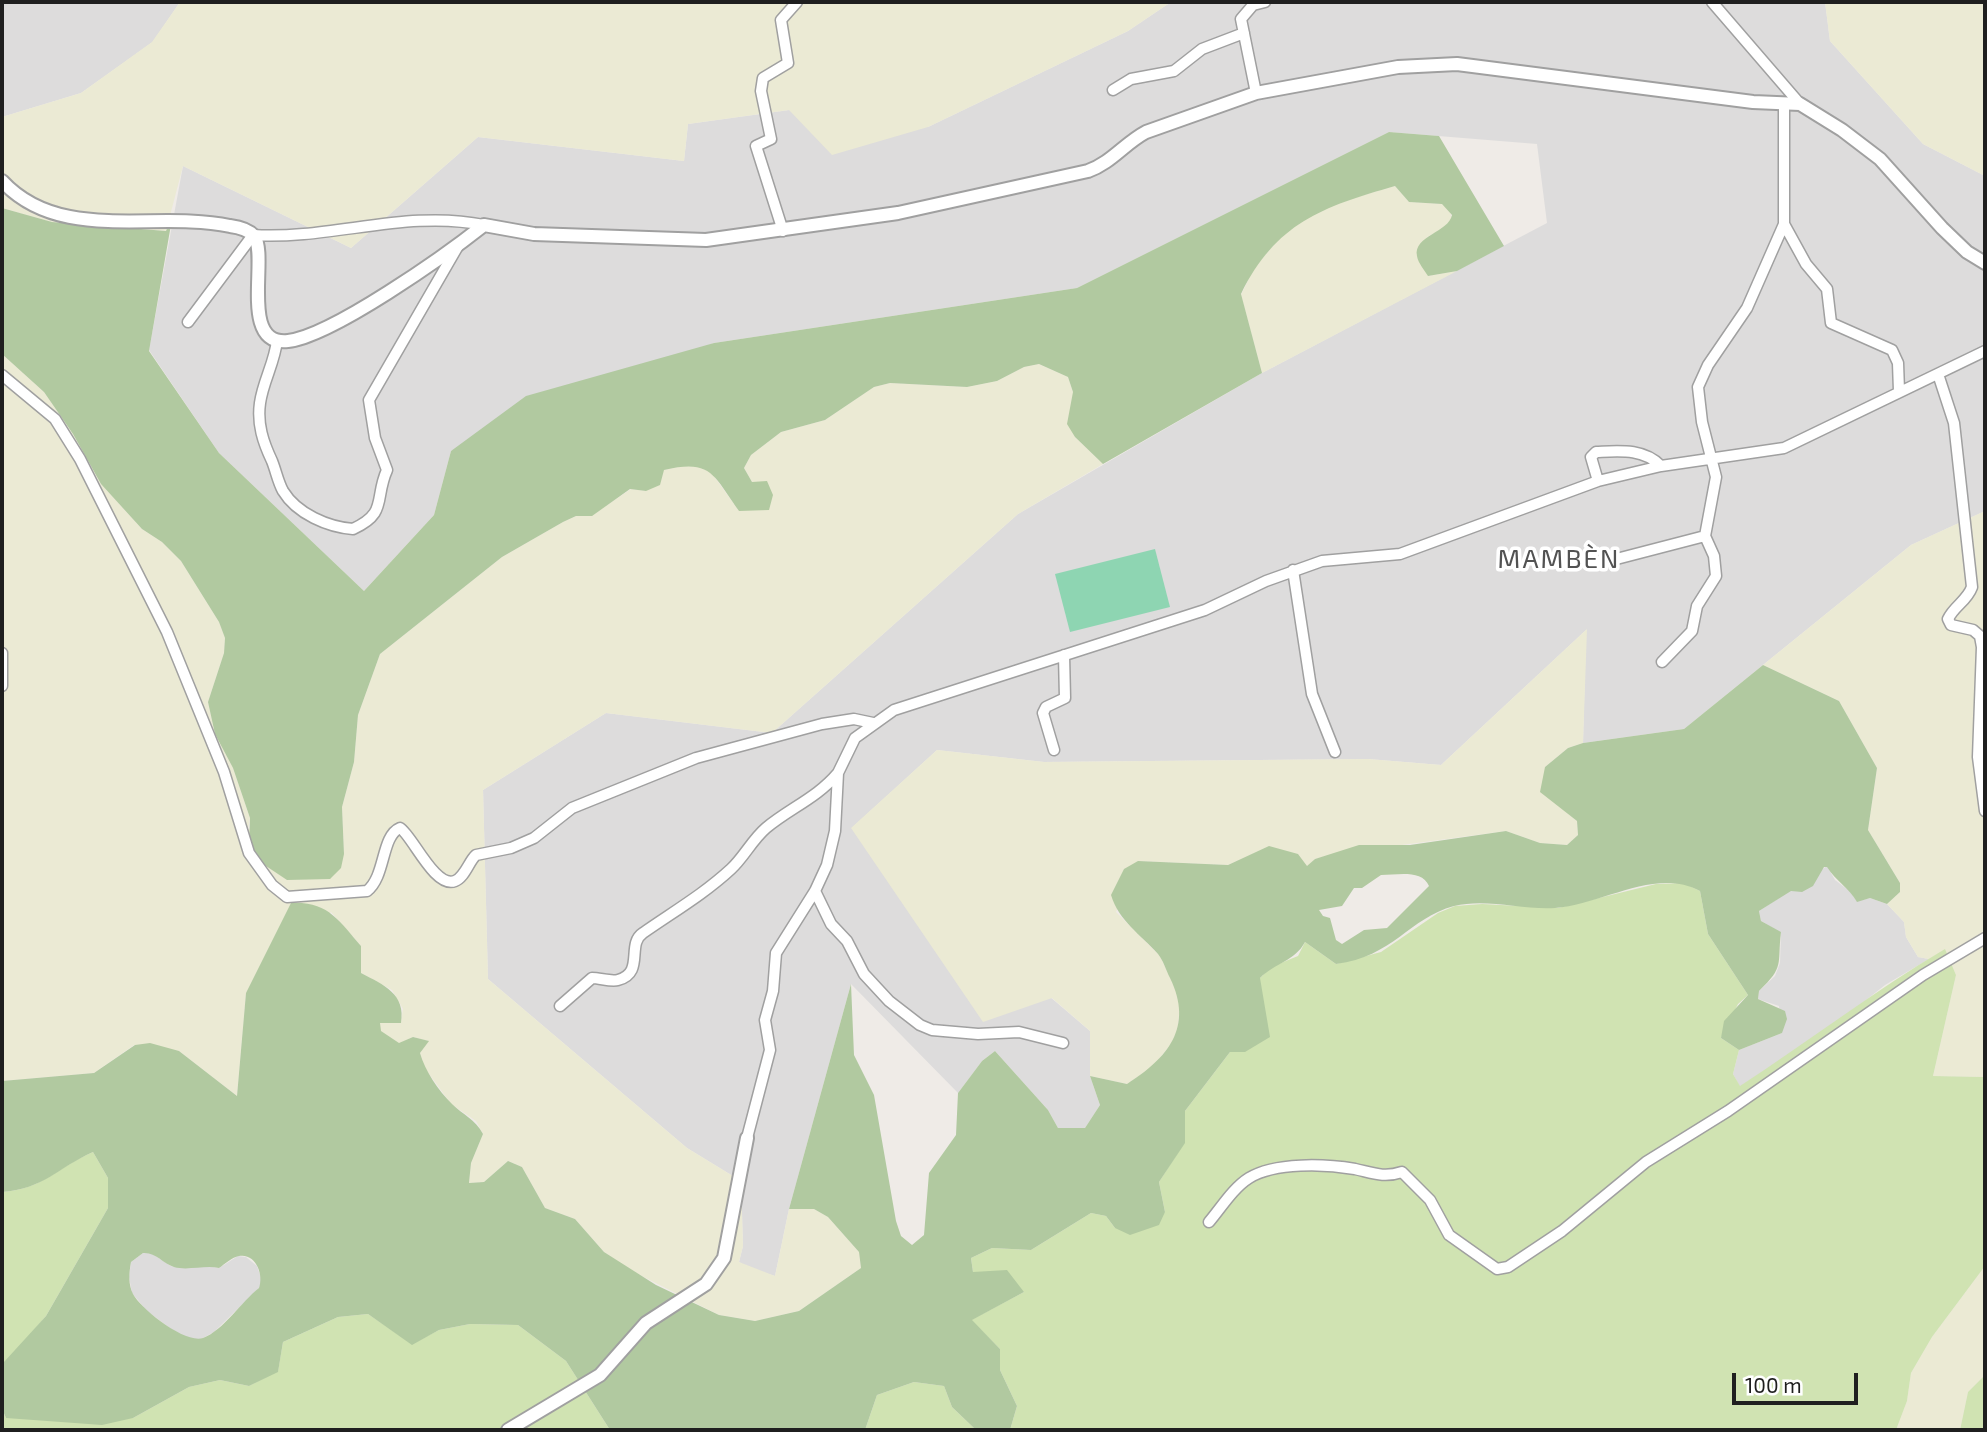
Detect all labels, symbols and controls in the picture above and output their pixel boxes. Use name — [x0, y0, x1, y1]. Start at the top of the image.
district label: MAMBÈN — [1498, 543, 1620, 575]
scale bar — [1735, 1358, 1861, 1402]
text: 100 m — [1745, 1372, 1802, 1397]

